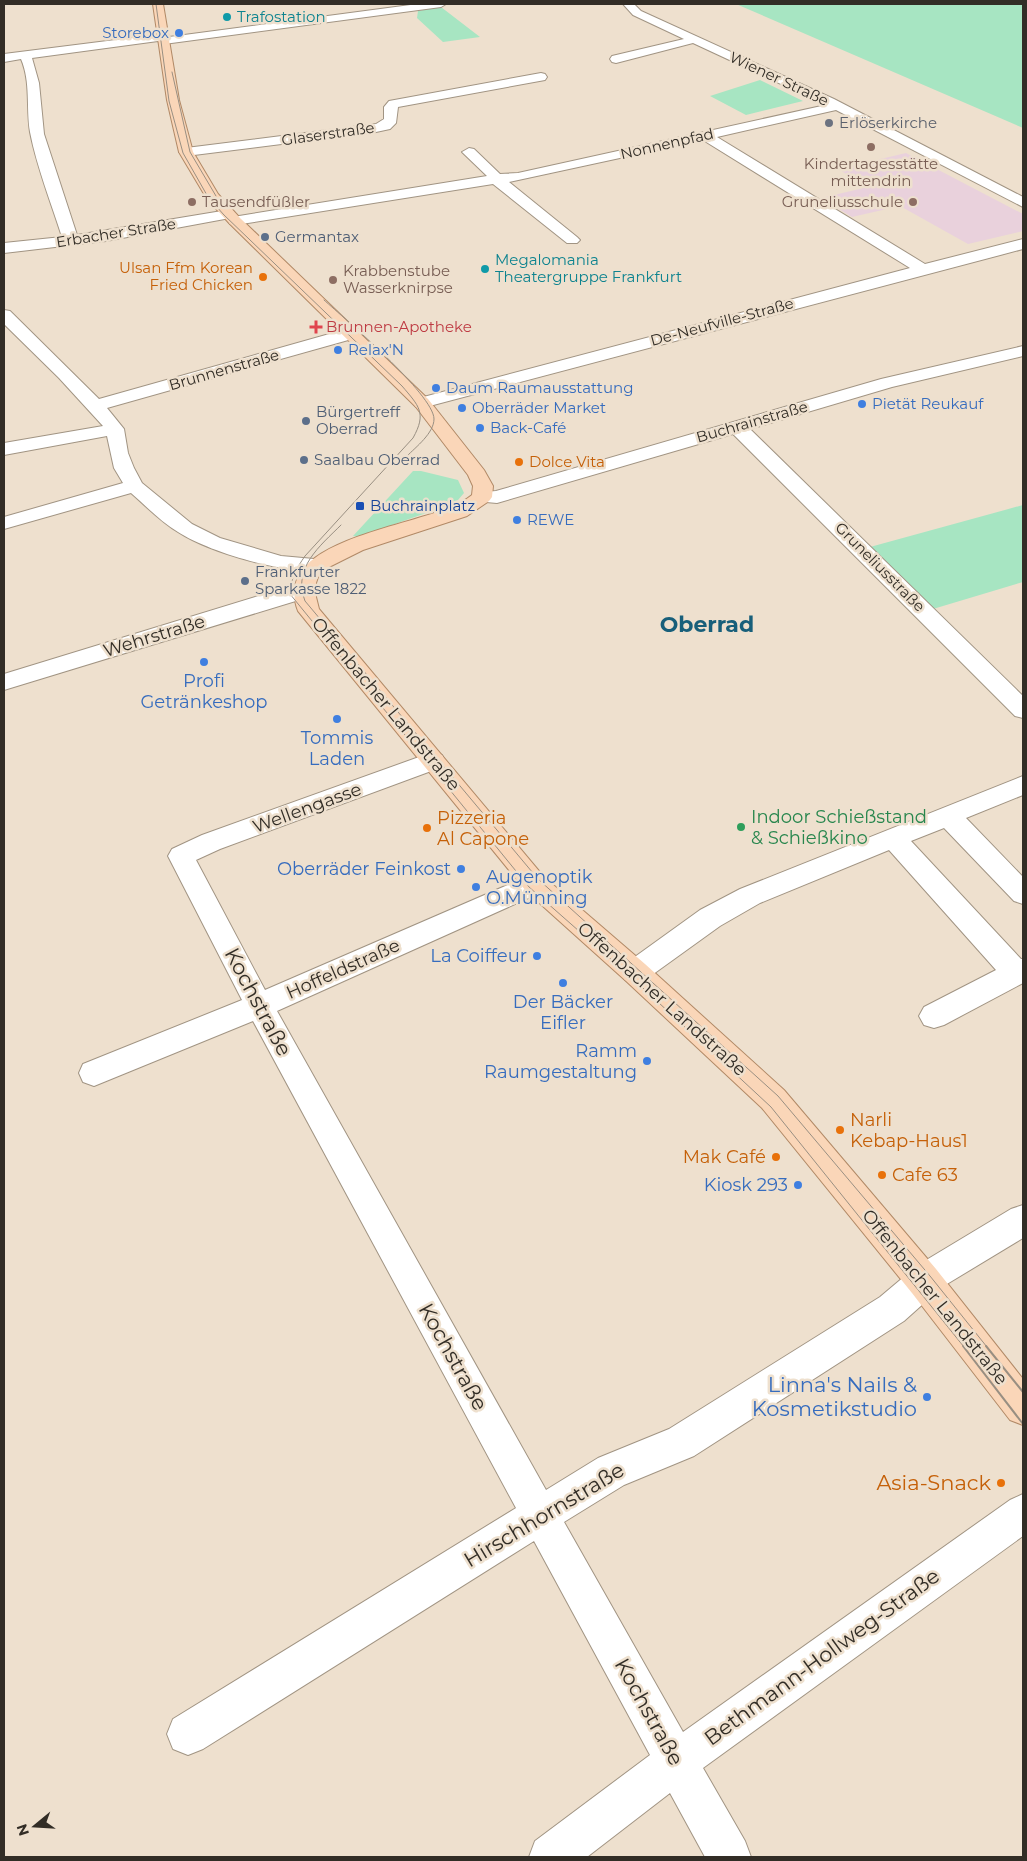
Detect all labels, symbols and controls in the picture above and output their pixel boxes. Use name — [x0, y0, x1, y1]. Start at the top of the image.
place label: Trafostation — [237, 7, 326, 26]
marker: Trafostation — [221, 11, 233, 23]
place label: Storebox — [102, 23, 169, 42]
marker: Storebox — [173, 27, 185, 39]
street label: Wiener Straße — [727, 47, 832, 110]
place label: Erlöserkirche — [839, 113, 937, 132]
marker: Erlöserkirche — [823, 117, 835, 129]
street label: Glaserstraße — [280, 118, 376, 149]
street label: Nonnenpfad — [618, 124, 715, 163]
marker: Kindertagesstätte mittendrin — [865, 141, 877, 153]
place label: Kindertagesstätte mittendrin — [804, 154, 938, 190]
place label: Tausendfüßler — [202, 192, 310, 211]
place label: Gruneliusschule — [782, 192, 903, 211]
marker: Tausendfüßler — [186, 196, 198, 208]
marker: Gruneliusschule — [907, 196, 919, 208]
street label: Erbacher Straße — [55, 214, 177, 251]
place label: Germantax — [275, 227, 359, 246]
marker: Germantax — [259, 231, 271, 243]
place label: Megalomania Theatergruppe Frankfurt — [495, 250, 682, 286]
place label: Ulsan Ffm Korean Fried Chicken — [119, 258, 253, 294]
place label: Krabbenstube Wasserknirpse — [343, 261, 453, 297]
marker: Megalomania Theatergruppe Frankfurt — [479, 263, 491, 275]
marker: Ulsan Ffm Korean Fried Chicken — [257, 271, 269, 283]
marker: Krabbenstube Wasserknirpse — [327, 274, 339, 286]
street label: De-Neufville-Straße — [648, 293, 796, 350]
place label: Brunnen-Apotheke — [326, 317, 472, 336]
marker: Brunnen-Apotheke — [310, 321, 322, 333]
place label: Relax'N — [348, 340, 404, 359]
marker: Relax'N — [332, 344, 344, 356]
street label: Brunnenstraße — [167, 345, 281, 394]
place label: Daum Raumausstattung — [446, 378, 633, 397]
marker: Daum Raumausstattung — [430, 382, 442, 394]
place label: Pietät Reukauf — [872, 394, 984, 413]
street label: Buchrainstraße — [694, 397, 810, 447]
place label: Oberräder Market — [472, 398, 606, 417]
marker: Pietät Reukauf — [856, 398, 868, 410]
place label: Bürgertreff Oberrad — [316, 402, 401, 438]
marker: Oberräder Market — [456, 402, 468, 414]
marker: Bürgertreff Oberrad — [300, 415, 312, 427]
place label: Back-Café — [490, 418, 566, 437]
marker: Back-Café — [474, 422, 486, 434]
place label: Saalbau Oberrad — [314, 450, 440, 469]
place label: Dolce Vita — [529, 452, 605, 471]
marker: Saalbau Oberrad — [298, 454, 310, 466]
marker: Dolce Vita — [513, 456, 525, 468]
place label: Buchrainplatz — [370, 496, 475, 515]
marker: Buchrainplatz — [354, 500, 366, 512]
place label: REWE — [527, 510, 574, 529]
marker: REWE — [511, 514, 523, 526]
street label: Gruneliusstraße — [832, 518, 929, 615]
place label: Frankfurter Sparkasse 1822 — [255, 562, 366, 598]
marker: Frankfurter Sparkasse 1822 — [239, 575, 251, 587]
street label: Wehrstraße — [100, 610, 208, 662]
district label: Oberrad — [660, 611, 754, 638]
street label: Offenbacher Landstraße — [307, 613, 465, 795]
marker: Profi Getränkeshop — [198, 656, 210, 668]
place label: Profi Getränkeshop — [140, 670, 268, 713]
marker: Tommis Laden — [331, 713, 343, 725]
place label: Tommis Laden — [301, 727, 373, 770]
street label: Wellengasse — [250, 778, 364, 838]
place label: Indoor Schießstand & Schießkino — [751, 806, 927, 849]
place label: Pizzeria Al Capone — [437, 807, 529, 850]
marker: Indoor Schießstand & Schießkino — [735, 821, 747, 833]
marker: Pizzeria Al Capone — [421, 822, 433, 834]
place label: Oberräder Feinkost — [277, 858, 451, 880]
marker: Oberräder Feinkost — [455, 863, 467, 875]
place label: Augenoptik O.Münning — [486, 866, 593, 909]
marker: Augenoptik O.Münning — [470, 881, 482, 893]
street label: Offenbacher Landstraße — [573, 917, 751, 1081]
street label: Hoffeldstraße — [283, 934, 403, 1004]
street label: Kochstraße — [219, 943, 297, 1060]
place label: La Coiffeur — [430, 945, 527, 967]
marker: La Coiffeur — [531, 950, 543, 962]
marker: Der Bäcker Eifler — [557, 977, 569, 989]
place label: Der Bäcker Eifler — [513, 991, 613, 1034]
place label: Ramm Raumgestaltung — [484, 1040, 637, 1083]
marker: Ramm Raumgestaltung — [641, 1055, 653, 1067]
place label: Narli Kebap-Haus1 — [850, 1109, 968, 1152]
marker: Narli Kebap-Haus1 — [834, 1124, 846, 1136]
place label: Mak Café — [683, 1146, 766, 1168]
marker: Mak Café — [770, 1151, 782, 1163]
place label: Cafe 63 — [892, 1164, 958, 1186]
marker: Cafe 63 — [876, 1169, 888, 1181]
place label: Kiosk 293 — [704, 1174, 788, 1196]
marker: Kiosk 293 — [792, 1179, 804, 1191]
street label: Offenbacher Landstraße — [857, 1205, 1013, 1389]
street label: Kochstraße — [414, 1299, 493, 1415]
place label: Linna's Nails & Kosmetikstudio — [752, 1372, 917, 1421]
marker: Linna's Nails & Kosmetikstudio — [921, 1391, 933, 1403]
street label: Hirschhornstraße — [459, 1457, 628, 1572]
place label: Asia-Snack — [876, 1470, 991, 1495]
marker: Asia-Snack — [995, 1477, 1007, 1489]
street label: Bethmann-Hollweg-Straße — [699, 1563, 944, 1750]
street label: Kochstraße — [610, 1654, 689, 1770]
north arrow — [10, 1801, 60, 1851]
text: N — [12, 1822, 33, 1838]

